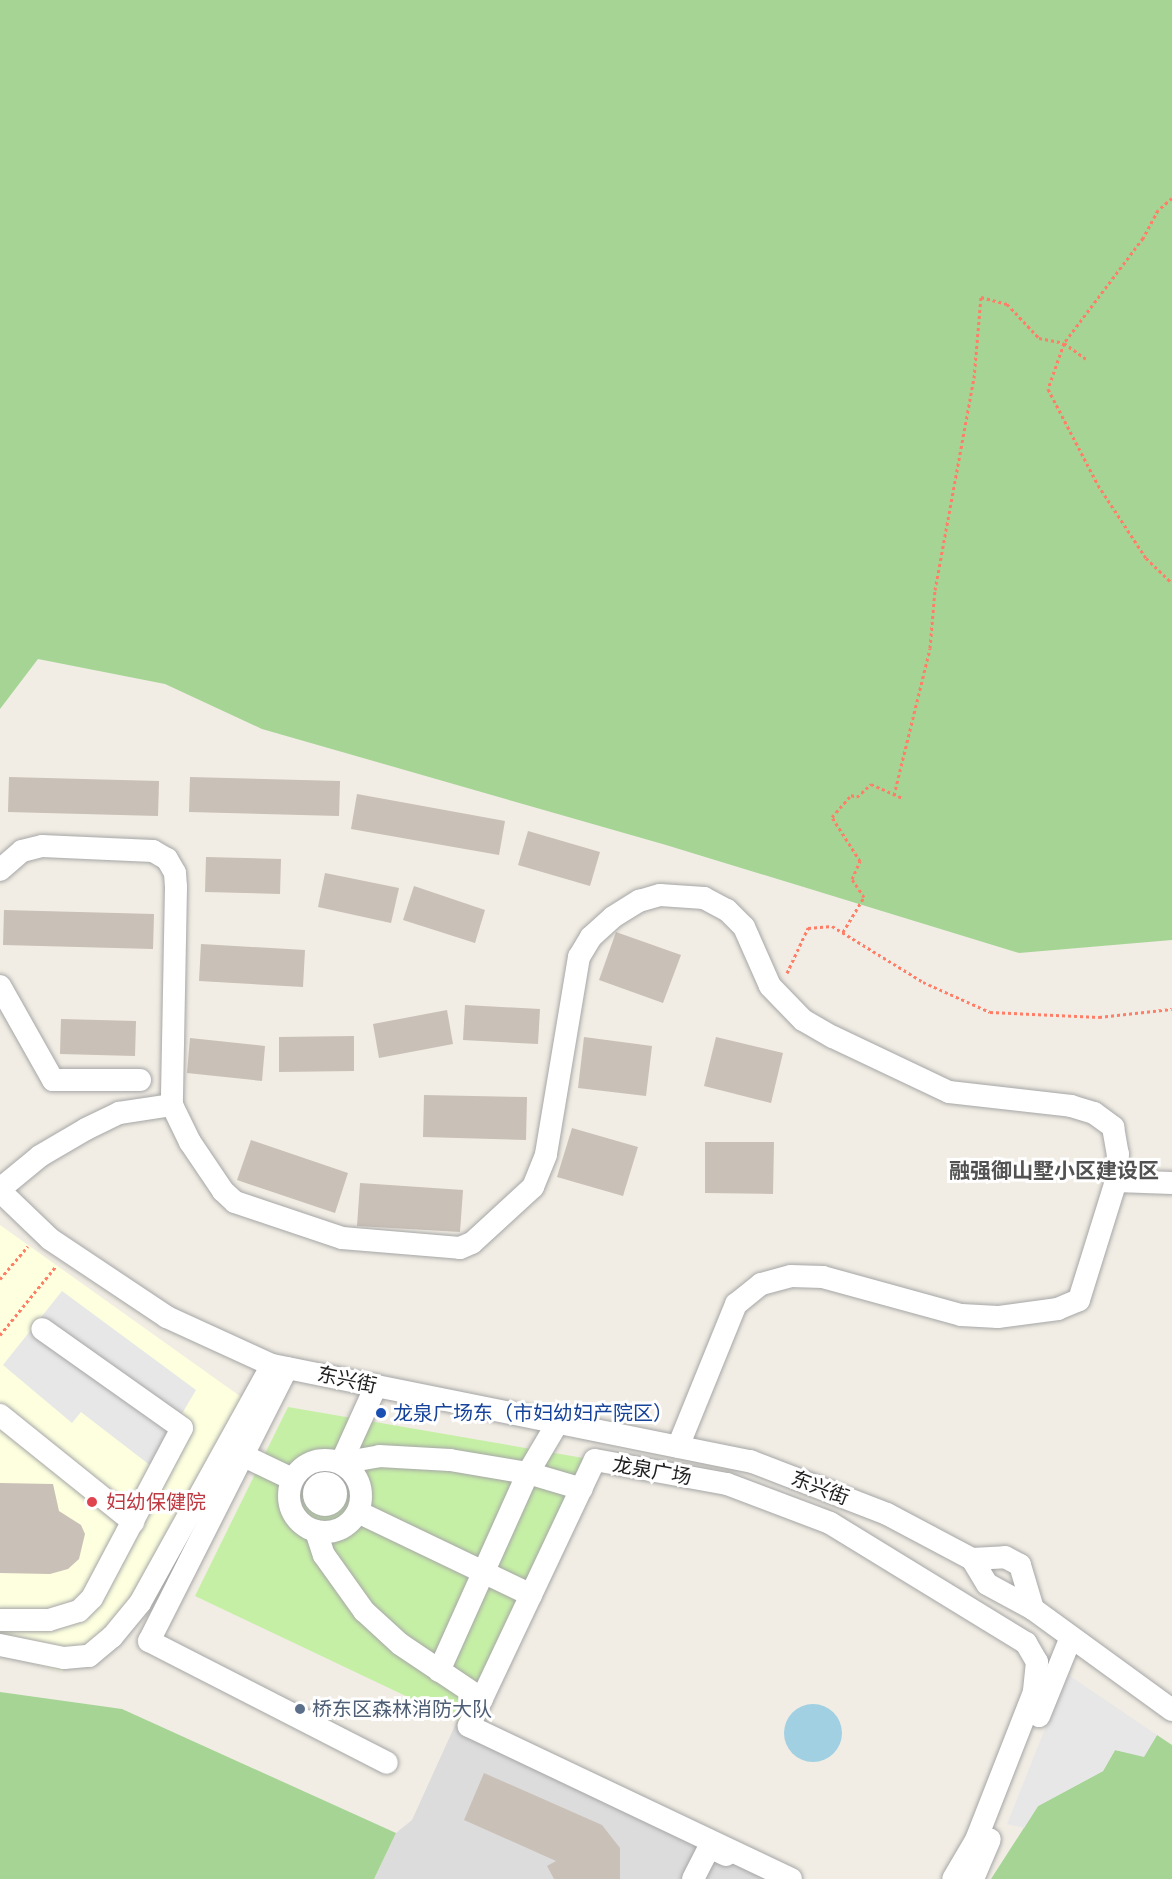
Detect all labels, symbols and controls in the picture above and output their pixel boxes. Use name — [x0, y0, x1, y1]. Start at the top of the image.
district label: 融强御山墅小区建设区 — [949, 1158, 1159, 1184]
street label: 东兴街 — [315, 1362, 379, 1398]
place label: 龙泉广场东（市妇幼妇产院区） — [393, 1401, 673, 1425]
marker: 龙泉广场东（市妇幼妇产院区） — [374, 1406, 388, 1420]
street label: 龙泉广场 — [611, 1452, 693, 1490]
street label: 东兴街 — [788, 1466, 852, 1510]
place label: 妇幼保健院 — [106, 1490, 206, 1514]
marker: 妇幼保健院 — [83, 1493, 101, 1511]
place label: 桥东区森林消防大队 — [312, 1697, 492, 1721]
marker: 桥东区森林消防大队 — [293, 1702, 307, 1716]

